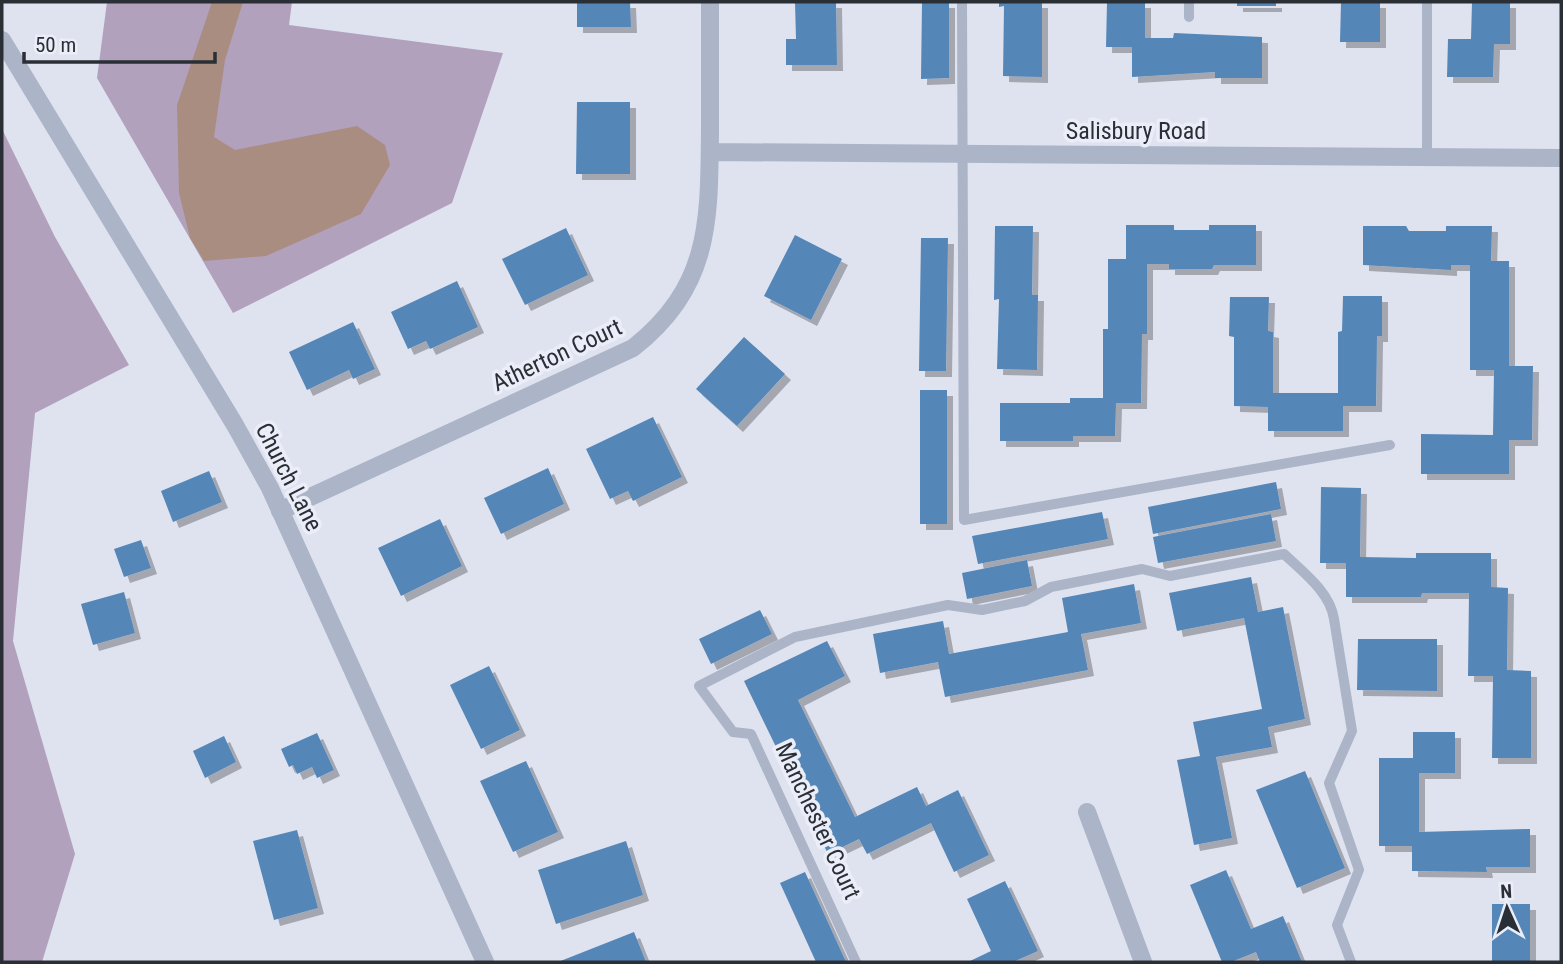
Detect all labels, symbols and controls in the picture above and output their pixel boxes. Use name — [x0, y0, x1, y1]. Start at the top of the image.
scale bar — [24, 21, 215, 65]
text: 50 m — [35, 33, 76, 57]
street label: Salisbury Road — [1066, 117, 1206, 145]
street label: Atherton Court — [488, 313, 626, 397]
street label: Church Lane — [250, 418, 328, 536]
street label: Manchester Court — [769, 738, 867, 904]
north arrow — [1472, 873, 1542, 943]
text: N — [1500, 880, 1513, 903]

